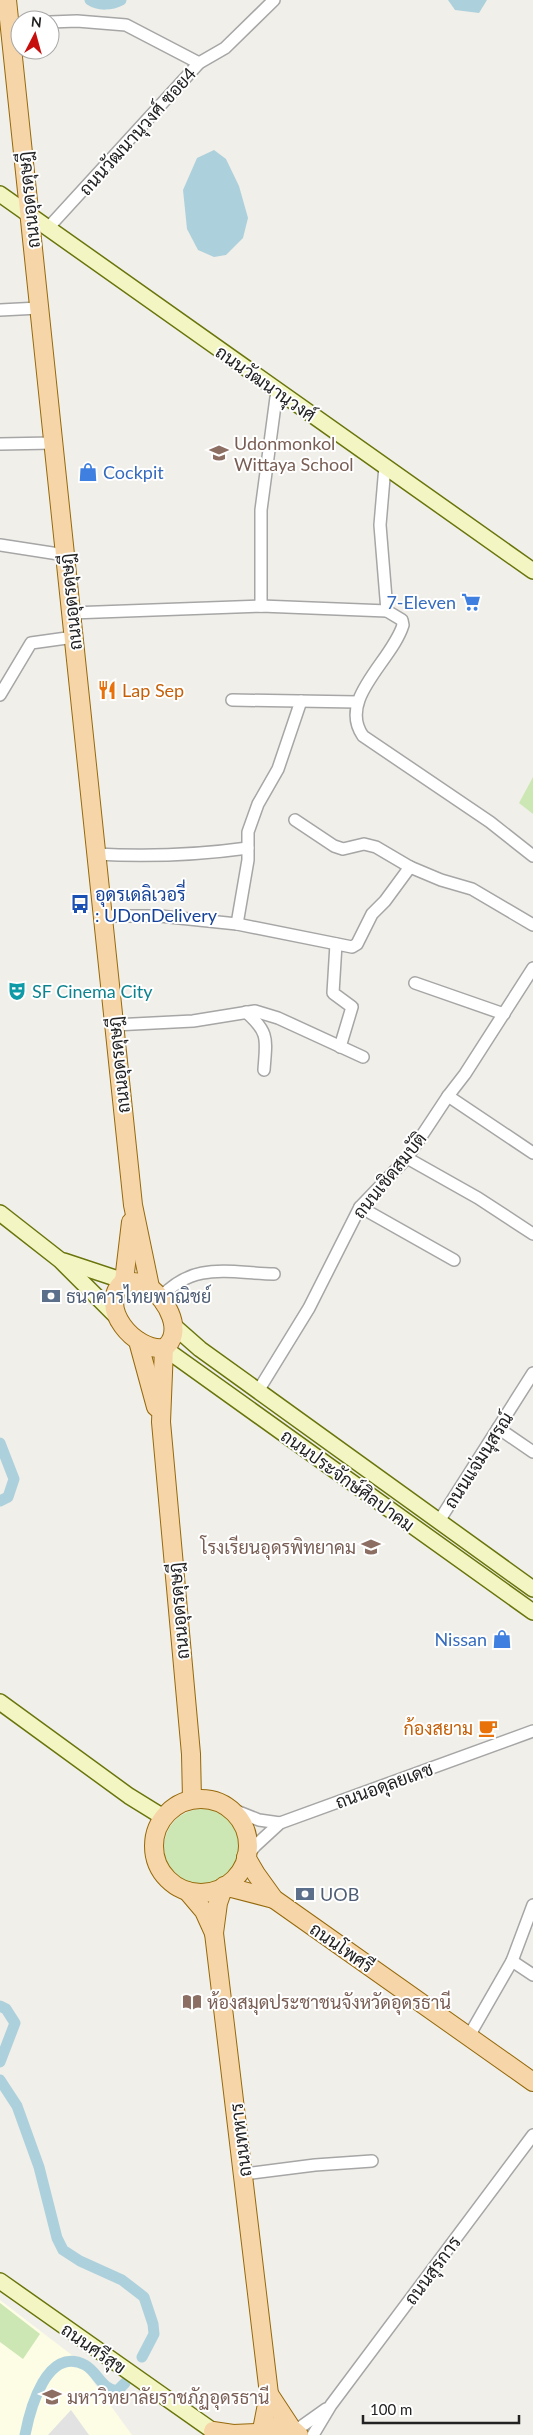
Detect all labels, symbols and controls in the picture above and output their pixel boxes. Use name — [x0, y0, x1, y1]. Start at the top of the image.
north arrow — [10, 10, 60, 60]
text: N — [30, 13, 43, 31]
street label: ถนนวัฒนานุวงศ์ ซอย4 — [73, 62, 202, 201]
street label: ถนนอุดรดุษฎี — [11, 150, 46, 250]
street label: ถนนวัฒนานุวงศ์ — [210, 339, 321, 427]
place label: Udonmonkol Wittaya School — [234, 432, 354, 475]
school or university icon: Udonmonkol Wittaya School — [208, 442, 230, 464]
shop icon: Cockpit — [77, 461, 99, 483]
place label: Cockpit — [103, 461, 164, 483]
street label: ถนนอุดรดุษฎี — [53, 552, 88, 652]
place label: 7-Eleven — [386, 591, 456, 613]
supermarket icon: 7-Eleven — [460, 591, 482, 613]
restaurant icon: Lap Sep — [96, 679, 118, 701]
place label: Lap Sep — [122, 679, 184, 701]
place label: อุดรเดลิเวอรี่ : UDonDelivery — [95, 879, 218, 926]
bus stop icon: อุดรเดลิเวอรี่ : UDonDelivery — [69, 893, 91, 915]
theatre icon: SF Cinema City — [6, 980, 28, 1002]
place label: SF Cinema City — [32, 980, 153, 1002]
street label: ถนนอุดรดุษฎี — [101, 1015, 136, 1115]
street label: ถนนเชิดสมบัติ — [348, 1127, 430, 1223]
place label: ธนาคารไทยพาณิชย์ — [66, 1284, 211, 1307]
bank icon: ธนาคารไทยพาณิชย์ — [40, 1285, 62, 1307]
street label: ถนนแจ่มนุสรณ์ — [438, 1407, 519, 1513]
street label: ถนนประจักษ์ศิลปาคม — [277, 1423, 420, 1536]
place label: โรงเรียนอุดรพิทยาคม — [200, 1535, 356, 1560]
school or university icon: โรงเรียนอุดรพิทยาคม — [360, 1536, 382, 1558]
street label: ถนนอุดรดุษฎี — [162, 1561, 195, 1660]
place label: Nissan — [434, 1628, 487, 1650]
shop icon: Nissan — [491, 1628, 513, 1650]
place label: ก้องสยาม — [403, 1717, 473, 1739]
cafe icon: ก้องสยาม — [477, 1717, 499, 1739]
street label: ถนนอดุลยเดช — [332, 1757, 437, 1815]
bank icon: UOB — [294, 1883, 316, 1905]
place label: UOB — [320, 1883, 359, 1905]
street label: ถนนโพศรี — [306, 1916, 379, 1977]
place label: ห้องสมุดประชาชนจังหวัดอุดรธานี — [207, 1990, 451, 2015]
library icon: ห้องสมุดประชาชนจังหวัดอุดรธานี — [181, 1991, 203, 2013]
street label: ถนนทหาร — [225, 2102, 255, 2178]
street label: ถนนสุรการ — [399, 2231, 467, 2310]
street label: ถนนศรีสุข — [56, 2317, 131, 2380]
place label: มหาวิทยาลัยราชภัฏอุดรธานี — [67, 2385, 269, 2410]
school or university icon: มหาวิทยาลัยราชภัฏอุดรธานี — [41, 2386, 63, 2408]
scale bar — [363, 2392, 519, 2424]
text: 100 m — [370, 2400, 412, 2418]

